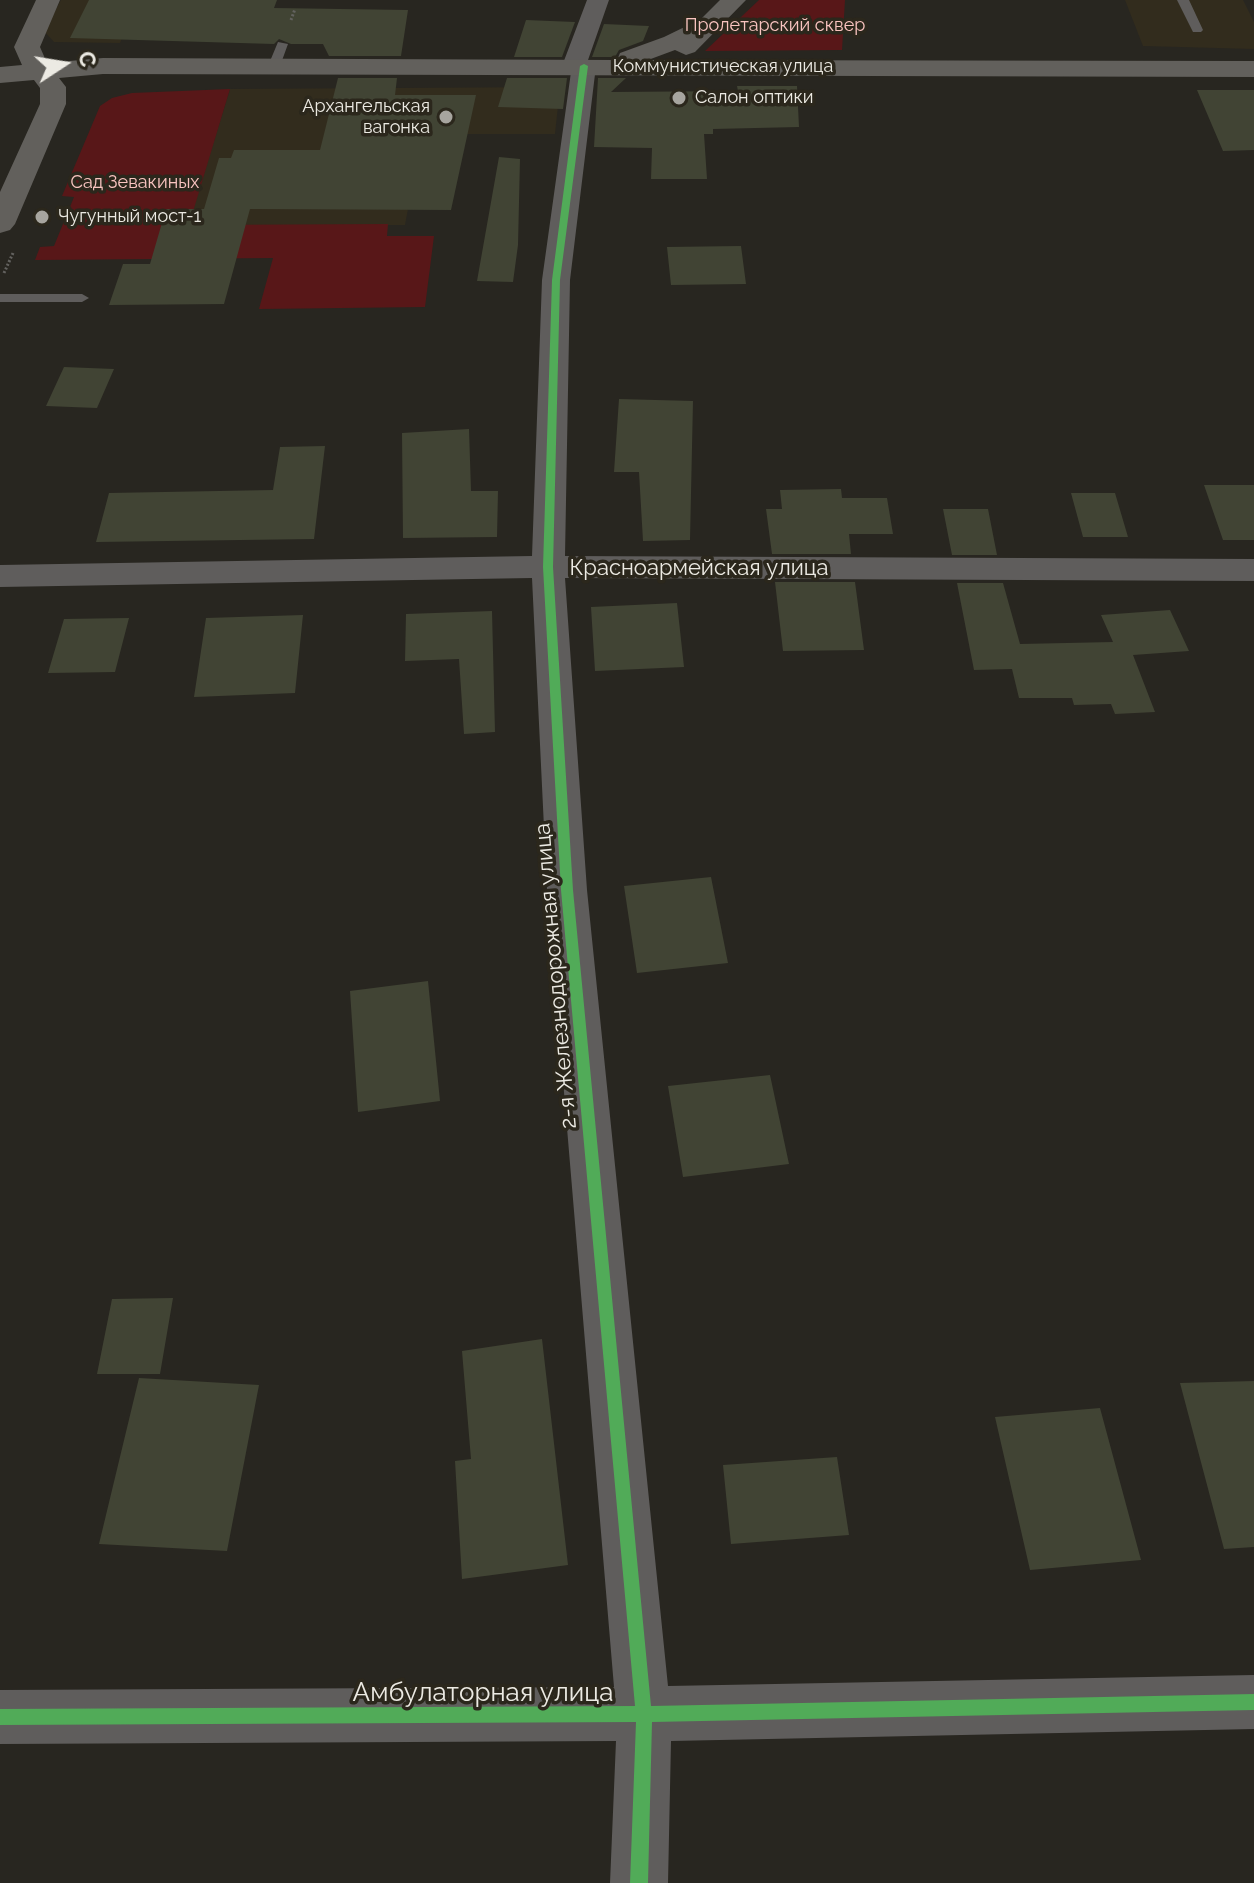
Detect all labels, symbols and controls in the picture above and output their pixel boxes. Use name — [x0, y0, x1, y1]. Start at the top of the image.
park label: Пролетарский сквер — [685, 15, 865, 37]
north arrow — [24, 24, 104, 104]
text: С — [73, 49, 102, 69]
street label: Коммунистическая улица — [613, 56, 833, 78]
place label: Салон оптики — [695, 87, 813, 109]
marker: Салон оптики — [670, 89, 688, 107]
place label: Архангельская вагонка — [302, 96, 430, 138]
marker: Архангельская вагонка — [437, 108, 455, 126]
park label: Сад Зевакиных — [71, 172, 199, 194]
place label: Чугунный мост-1 — [58, 206, 201, 228]
marker: Чугунный мост-1 — [33, 208, 51, 226]
street label: Красноармейская улица — [569, 555, 829, 581]
street label: 2-я Железнодорожная улица — [529, 822, 583, 1130]
street label: Амбулаторная улица — [353, 1677, 613, 1709]

